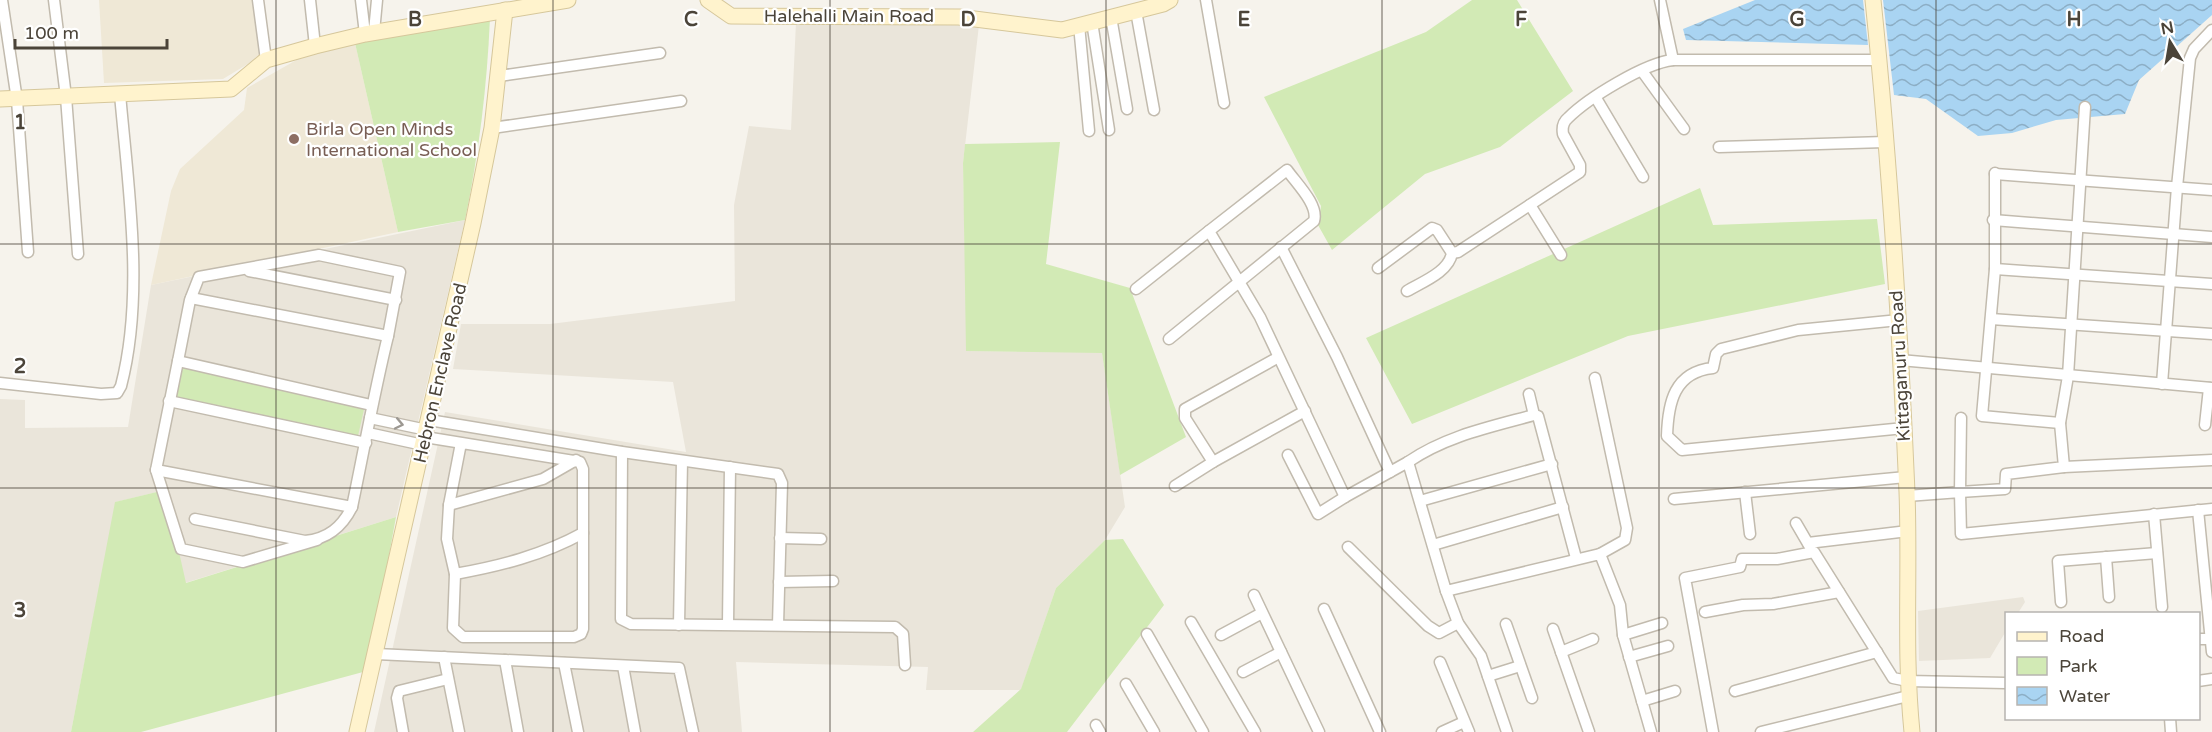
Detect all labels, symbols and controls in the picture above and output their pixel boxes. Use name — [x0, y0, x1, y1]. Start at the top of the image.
street label: Halehalli Main Road — [764, 5, 934, 27]
text: B — [408, 8, 422, 32]
text: C — [684, 8, 698, 32]
text: D — [960, 8, 976, 32]
text: E — [1238, 8, 1251, 32]
text: F — [1515, 8, 1527, 32]
text: G — [1789, 8, 1805, 32]
text: H — [2066, 8, 2082, 32]
scale bar — [15, 12, 166, 50]
north arrow — [2140, 12, 2200, 72]
text: N — [2159, 17, 2176, 39]
text: 100 m — [24, 22, 79, 44]
text: 1 — [14, 111, 26, 135]
place label: Birla Open Minds International School — [306, 118, 477, 161]
marker: Birla Open Minds International School — [287, 132, 301, 146]
street label: Hebron Enclave Road — [409, 281, 471, 465]
street label: Kittaganuru Road — [1885, 290, 1915, 442]
text: 2 — [14, 355, 26, 379]
one-way arrow — [393, 417, 403, 430]
text: 3 — [14, 599, 26, 623]
legend — [2005, 612, 2200, 720]
text: Road — [2059, 625, 2104, 647]
text: Park — [2059, 655, 2098, 677]
text: Water — [2059, 685, 2110, 707]

